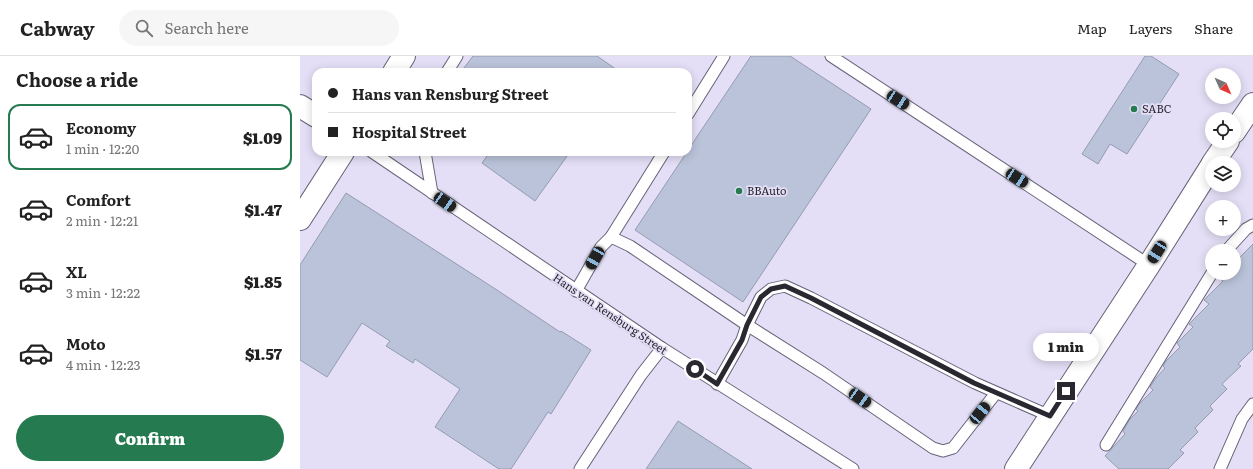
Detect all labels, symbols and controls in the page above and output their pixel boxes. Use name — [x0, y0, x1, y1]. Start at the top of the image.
search box — [119, 10, 399, 46]
text: Cabway — [20, 14, 95, 42]
text: Search here — [165, 16, 249, 39]
icon: search — [133, 17, 155, 39]
text: Map — [1077, 18, 1107, 38]
text: Layers — [1129, 18, 1172, 38]
text: Share — [1194, 18, 1233, 38]
text: Choose a ride — [16, 66, 138, 93]
north arrow — [1205, 68, 1241, 104]
map controls — [1205, 68, 1241, 280]
text: Hans van Rensburg Street — [352, 82, 549, 105]
car — [885, 88, 911, 112]
place label: SABC — [1142, 100, 1172, 116]
marker: SABC — [1129, 104, 1139, 114]
button: locate — [1205, 112, 1241, 148]
text: Economy — [66, 116, 136, 139]
icon: car — [18, 119, 54, 155]
text: Hospital Street — [352, 120, 467, 143]
text: $1.09 — [243, 126, 282, 149]
text: 1 min · 12:20 — [66, 139, 139, 158]
button: layers — [1205, 156, 1241, 192]
car — [1004, 166, 1030, 190]
place label: BBAuto — [747, 182, 787, 198]
marker: BBAuto — [734, 186, 744, 196]
text: Comfort — [66, 188, 131, 211]
car — [432, 190, 458, 214]
icon: car — [18, 191, 54, 227]
text: $1.47 — [245, 198, 282, 221]
button: + — [1205, 200, 1241, 236]
text: 2 min · 12:21 — [66, 211, 138, 230]
car — [1146, 239, 1168, 265]
button: − — [1205, 244, 1241, 280]
car — [584, 245, 606, 271]
text: XL — [66, 260, 87, 283]
icon: car — [18, 263, 54, 299]
street label: Hans van Rensburg Street — [550, 269, 671, 358]
text: $1.85 — [244, 270, 282, 293]
text: 3 min · 12:22 — [66, 283, 140, 302]
text: Moto — [66, 332, 106, 355]
callout: 1 min — [1033, 333, 1099, 361]
icon: car — [18, 335, 54, 371]
text: 1 min — [1048, 337, 1084, 356]
text: $1.57 — [245, 342, 282, 365]
text: 4 min · 12:23 — [66, 355, 141, 374]
route start — [686, 360, 704, 378]
route end — [1057, 382, 1075, 400]
car — [847, 386, 873, 410]
car — [968, 400, 992, 426]
button: Confirm — [16, 415, 284, 461]

